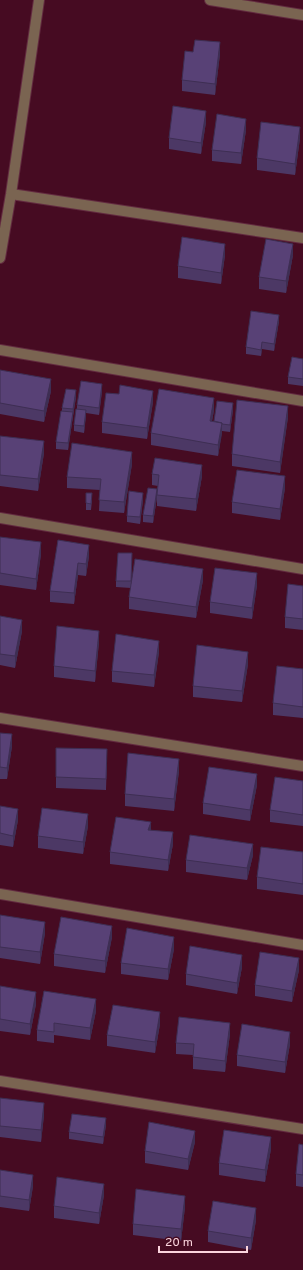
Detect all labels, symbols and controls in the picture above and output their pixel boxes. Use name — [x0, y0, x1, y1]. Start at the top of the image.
scale bar — [159, 1228, 247, 1254]
text: 20 m — [165, 1235, 193, 1251]

